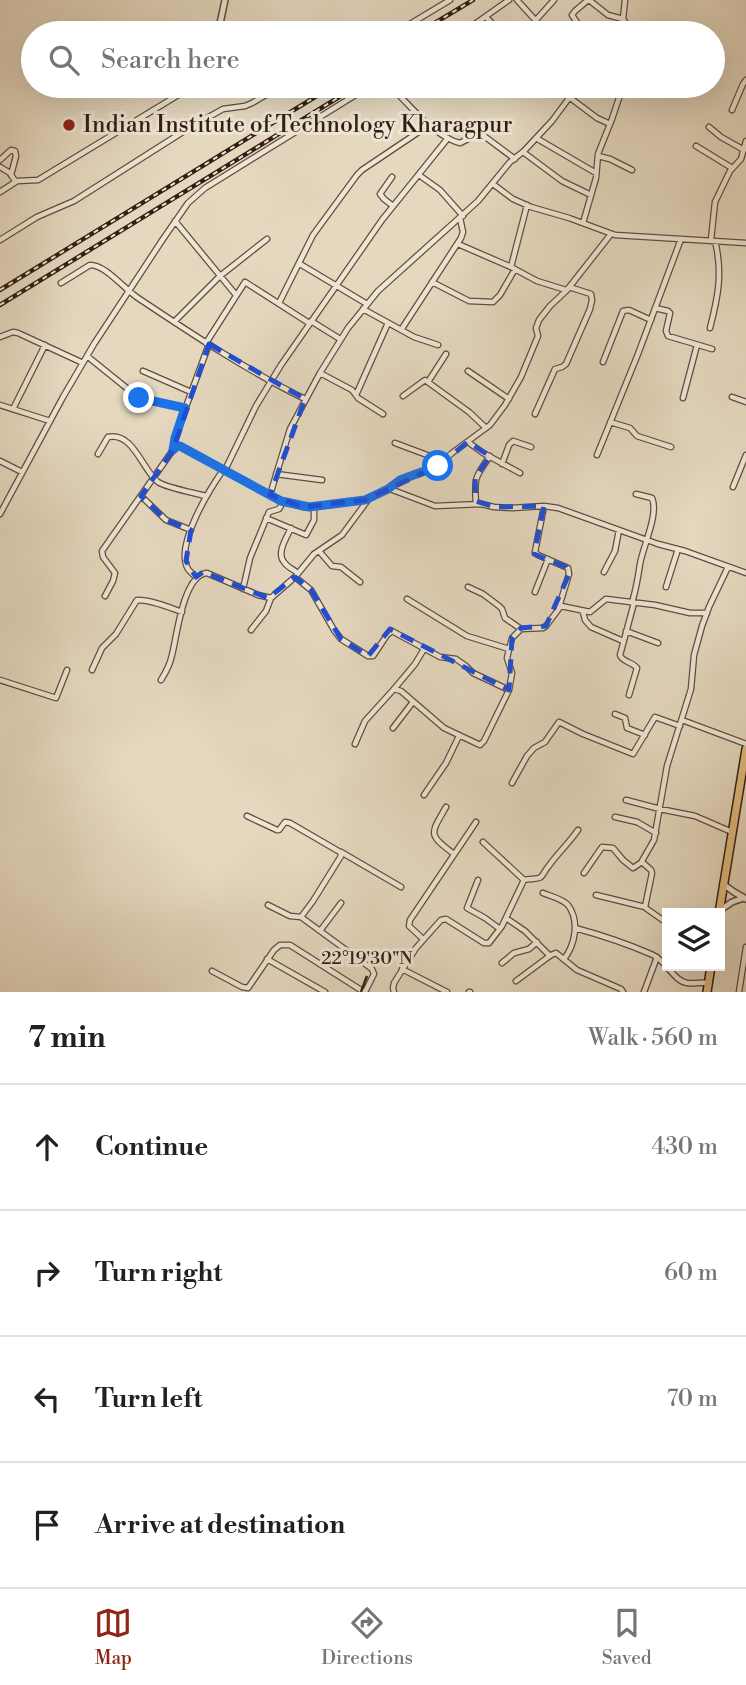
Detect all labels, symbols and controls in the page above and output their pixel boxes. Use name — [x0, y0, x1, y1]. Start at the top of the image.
search box — [21, 21, 725, 98]
icon: search — [45, 41, 83, 79]
text: Search here — [101, 44, 240, 76]
place label: Indian Institute of Technology Kharagpur — [83, 111, 512, 139]
marker: Indian Institute of Technology Kharagpur — [61, 117, 77, 133]
route end — [123, 382, 154, 413]
route start — [422, 450, 453, 481]
map controls — [662, 908, 725, 971]
button: layers — [662, 908, 725, 971]
text: 22°19'30"N — [321, 947, 413, 970]
text: 7 min — [28, 1019, 106, 1057]
text: Walk · 560 m — [588, 1024, 718, 1052]
icon: ahead — [28, 1128, 66, 1166]
text: Continue — [95, 1131, 208, 1163]
text: 430 m — [651, 1133, 718, 1161]
icon: right — [28, 1254, 66, 1292]
text: Turn right — [95, 1257, 223, 1289]
text: 60 m — [664, 1259, 718, 1287]
icon: left — [28, 1380, 66, 1418]
text: Turn left — [95, 1383, 203, 1415]
text: 70 m — [667, 1385, 718, 1413]
icon: arrive — [28, 1506, 66, 1544]
text: Arrive at destination — [95, 1509, 345, 1541]
tab: Map — [94, 1604, 132, 1670]
tab: Directions — [321, 1604, 413, 1670]
tab: Saved — [602, 1604, 652, 1670]

